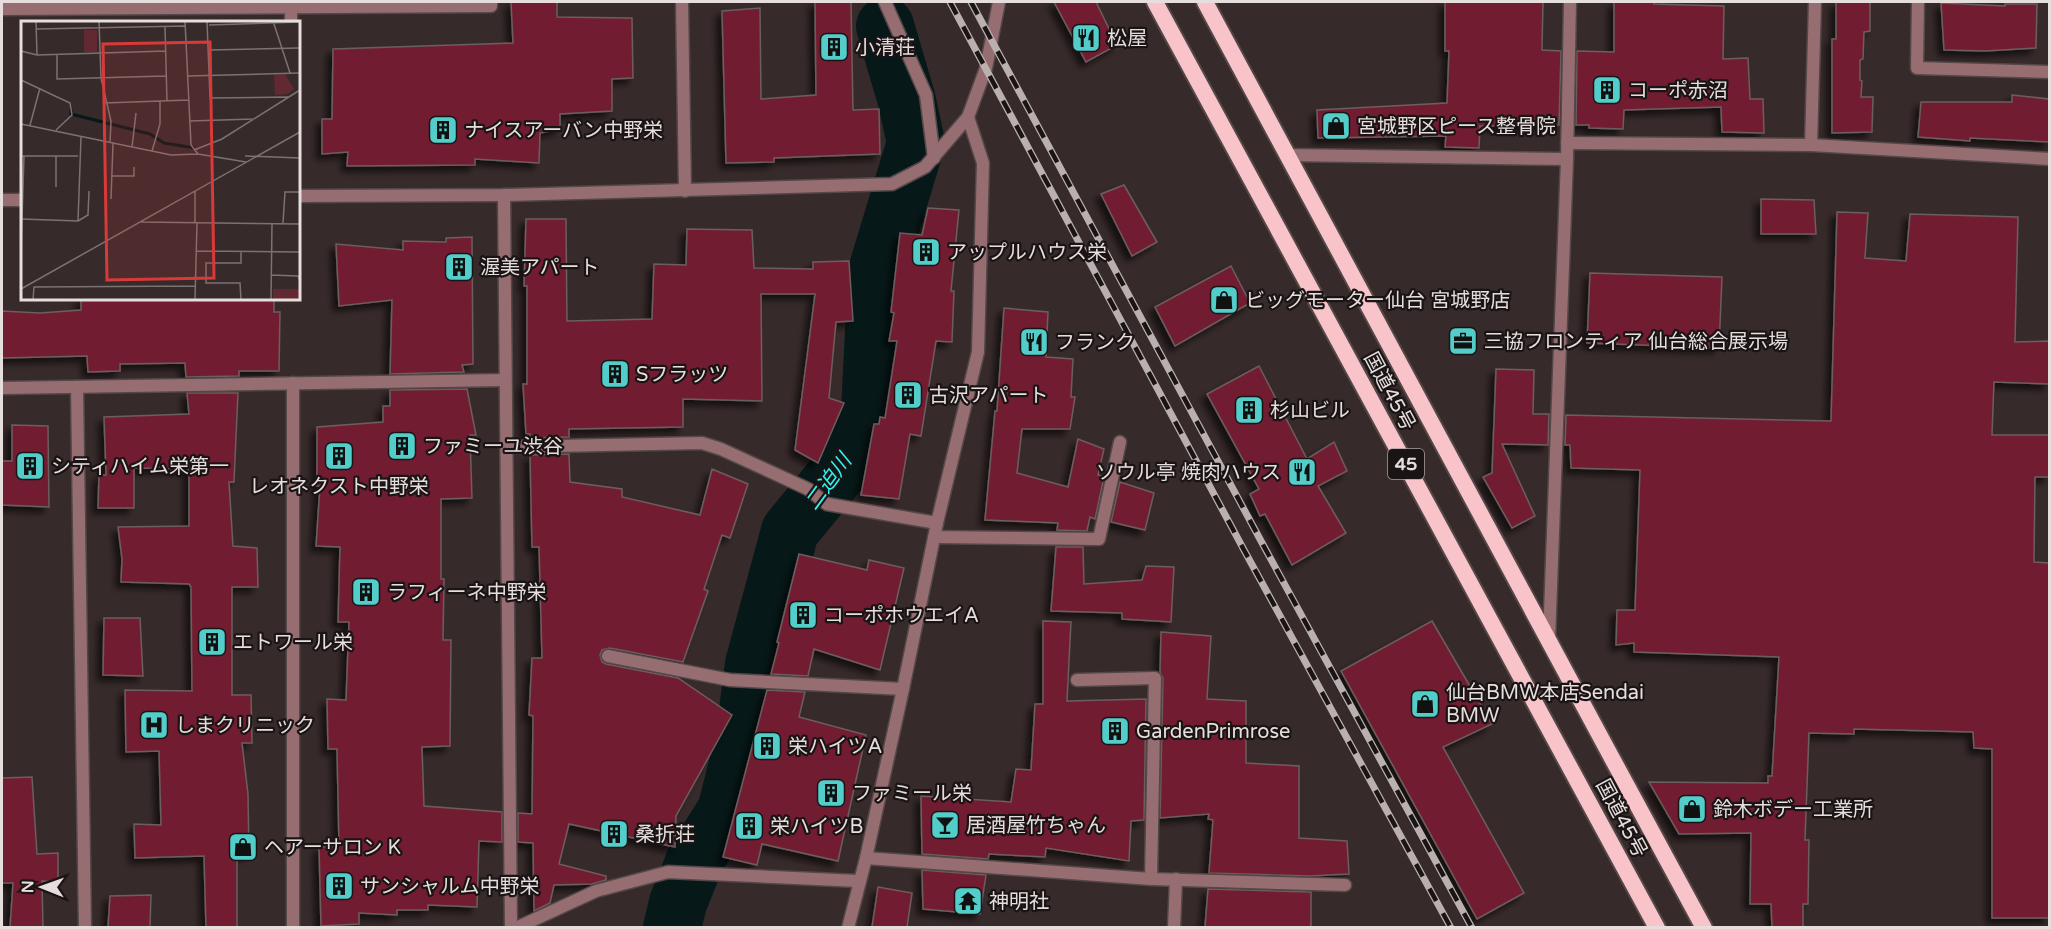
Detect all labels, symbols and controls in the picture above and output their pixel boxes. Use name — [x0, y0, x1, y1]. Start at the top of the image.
inset map — [21, 21, 300, 300]
restaurant icon: 松屋 — [1070, 22, 1102, 54]
place label: 松屋 — [1107, 27, 1147, 51]
building icon: 小清荘 — [818, 31, 850, 63]
place label: 小清荘 — [855, 36, 915, 60]
building icon: コーポ赤沼 — [1591, 74, 1623, 106]
place label: コーポ赤沼 — [1628, 79, 1728, 103]
shop icon: 宮城野区ピース整骨院 — [1320, 110, 1352, 142]
building icon: ナイスアーバン中野栄 — [427, 114, 459, 146]
place label: 宮城野区ピース整骨院 — [1357, 115, 1556, 139]
place label: ナイスアーバン中野栄 — [464, 119, 663, 143]
building icon: アップルハウス栄 — [910, 236, 942, 268]
place label: アップルハウス栄 — [947, 241, 1107, 265]
building icon: 渥美アパート — [443, 251, 475, 283]
place label: 渥美アパート — [480, 256, 600, 280]
shop icon: ビッグモーター仙台 宮城野店 — [1208, 284, 1240, 316]
place label: ビッグモーター仙台 宮城野店 — [1245, 289, 1510, 313]
office icon: 三協フロンティア 仙台総合展示場 — [1447, 325, 1479, 357]
restaurant icon: フランク — [1018, 326, 1050, 358]
place label: 三協フロンティア 仙台総合展示場 — [1484, 330, 1788, 354]
place label: フランク — [1055, 331, 1135, 355]
street label: 国道45号 — [1359, 348, 1420, 435]
building icon: Sフラッツ — [599, 358, 631, 390]
place label: Sフラッツ — [636, 363, 728, 387]
building icon: 古沢アパート — [892, 379, 924, 411]
place label: 古沢アパート — [929, 384, 1049, 408]
building icon: 杉山ビル — [1233, 394, 1265, 426]
place label: 杉山ビル — [1270, 399, 1350, 423]
building icon: ファミーユ渋谷 — [386, 430, 418, 462]
place label: ファミーユ渋谷 — [423, 435, 563, 459]
building icon: レオネクスト中野栄 — [323, 440, 355, 472]
water label: 二迫川 — [800, 448, 858, 515]
road number: 45 — [1388, 449, 1424, 479]
building icon: シティハイム栄第一 — [14, 450, 46, 482]
place label: シティハイム栄第一 — [51, 455, 229, 479]
restaurant icon: ソウル亭 焼肉ハウス — [1286, 456, 1318, 488]
place label: ソウル亭 焼肉ハウス — [1096, 461, 1281, 485]
place label: レオネクスト中野栄 — [249, 475, 429, 499]
building icon: ラフィーネ中野栄 — [350, 576, 382, 608]
place label: ラフィーネ中野栄 — [387, 581, 547, 605]
building icon: コーポホウエイA — [787, 599, 819, 631]
place label: コーポホウエイA — [824, 604, 979, 628]
building icon: エトワール栄 — [196, 626, 228, 658]
place label: エトワール栄 — [233, 631, 353, 655]
place label: 仙台BMW本店Sendai BMW — [1446, 681, 1644, 728]
shop icon: 仙台BMW本店Sendai BMW — [1409, 688, 1441, 720]
hospital icon: しまクリニック — [138, 709, 170, 741]
place label: しまクリニック — [175, 714, 315, 738]
building icon: GardenPrimrose — [1099, 715, 1131, 747]
place label: GardenPrimrose — [1136, 720, 1290, 744]
building icon: 栄ハイツA — [751, 730, 783, 762]
place label: 栄ハイツA — [788, 735, 883, 759]
street label: 国道45号 — [1591, 775, 1652, 862]
building icon: ファミール栄 — [815, 777, 847, 809]
place label: ファミール栄 — [852, 782, 972, 806]
shop icon: 鈴木ボデー工業所 — [1676, 793, 1708, 825]
place label: 鈴木ボデー工業所 — [1713, 798, 1873, 822]
bar icon: 居酒屋竹ちゃん — [929, 809, 961, 841]
building icon: 栄ハイツB — [733, 810, 765, 842]
place label: 居酒屋竹ちゃん — [966, 814, 1106, 838]
place label: 栄ハイツB — [770, 815, 863, 839]
building icon: 桑折荘 — [598, 818, 630, 850]
place label: 桑折荘 — [635, 823, 695, 847]
shop icon: ヘアーサロン K — [227, 831, 259, 863]
place label: ヘアーサロン K — [264, 836, 401, 860]
north arrow — [12, 857, 72, 917]
building icon: サンシャルム中野栄 — [323, 870, 355, 902]
place label: サンシャルム中野栄 — [360, 875, 540, 899]
text: N — [18, 880, 38, 893]
temple icon: 神明社 — [952, 885, 984, 917]
place label: 神明社 — [989, 890, 1049, 914]

